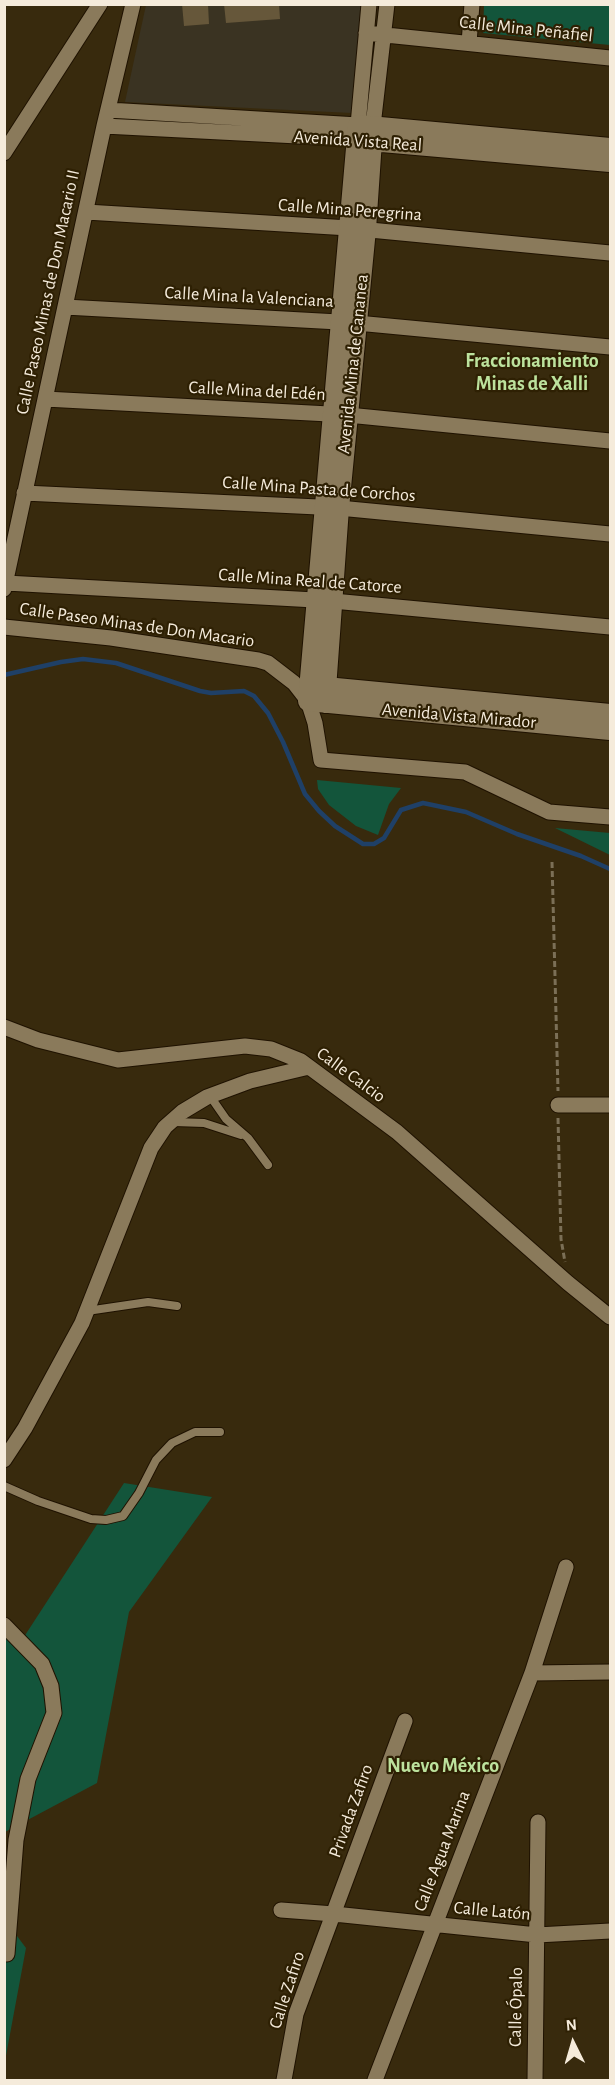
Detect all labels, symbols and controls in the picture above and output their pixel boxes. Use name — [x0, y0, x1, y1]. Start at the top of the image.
street label: Calle Mina Peñafiel — [458, 11, 594, 47]
street label: Avenida Vista Real — [293, 126, 423, 156]
street label: Calle Paseo Minas de Don Macario II — [11, 168, 85, 416]
street label: Calle Mina Peregrina — [277, 194, 423, 226]
street label: Avenida Mina de Cananea — [333, 273, 373, 455]
street label: Calle Mina la Valenciana — [164, 282, 334, 312]
district label: Fraccionamiento Minas de Xalli — [465, 349, 599, 396]
street label: Calle Mina del Edén — [188, 377, 326, 405]
street label: Calle Mina Pasta de Corchos — [222, 471, 416, 507]
street label: Calle Mina Real de Catorce — [218, 564, 402, 598]
street label: Calle Paseo Minas de Don Macario — [18, 598, 256, 652]
street label: Avenida Vista Mirador — [381, 699, 537, 733]
street label: Calle Calcio — [312, 1043, 390, 1107]
district label: Nuevo México — [387, 1754, 499, 1778]
street label: Privada Zafiro — [324, 1761, 378, 1861]
street label: Calle Agua Marina — [409, 1788, 475, 1914]
street label: Calle Latón — [453, 1897, 531, 1925]
street label: Calle Zafiro — [264, 1949, 310, 2031]
street label: Calle Ópalo — [505, 1967, 527, 2047]
north arrow — [543, 2013, 603, 2073]
text: N — [565, 2017, 578, 2034]

